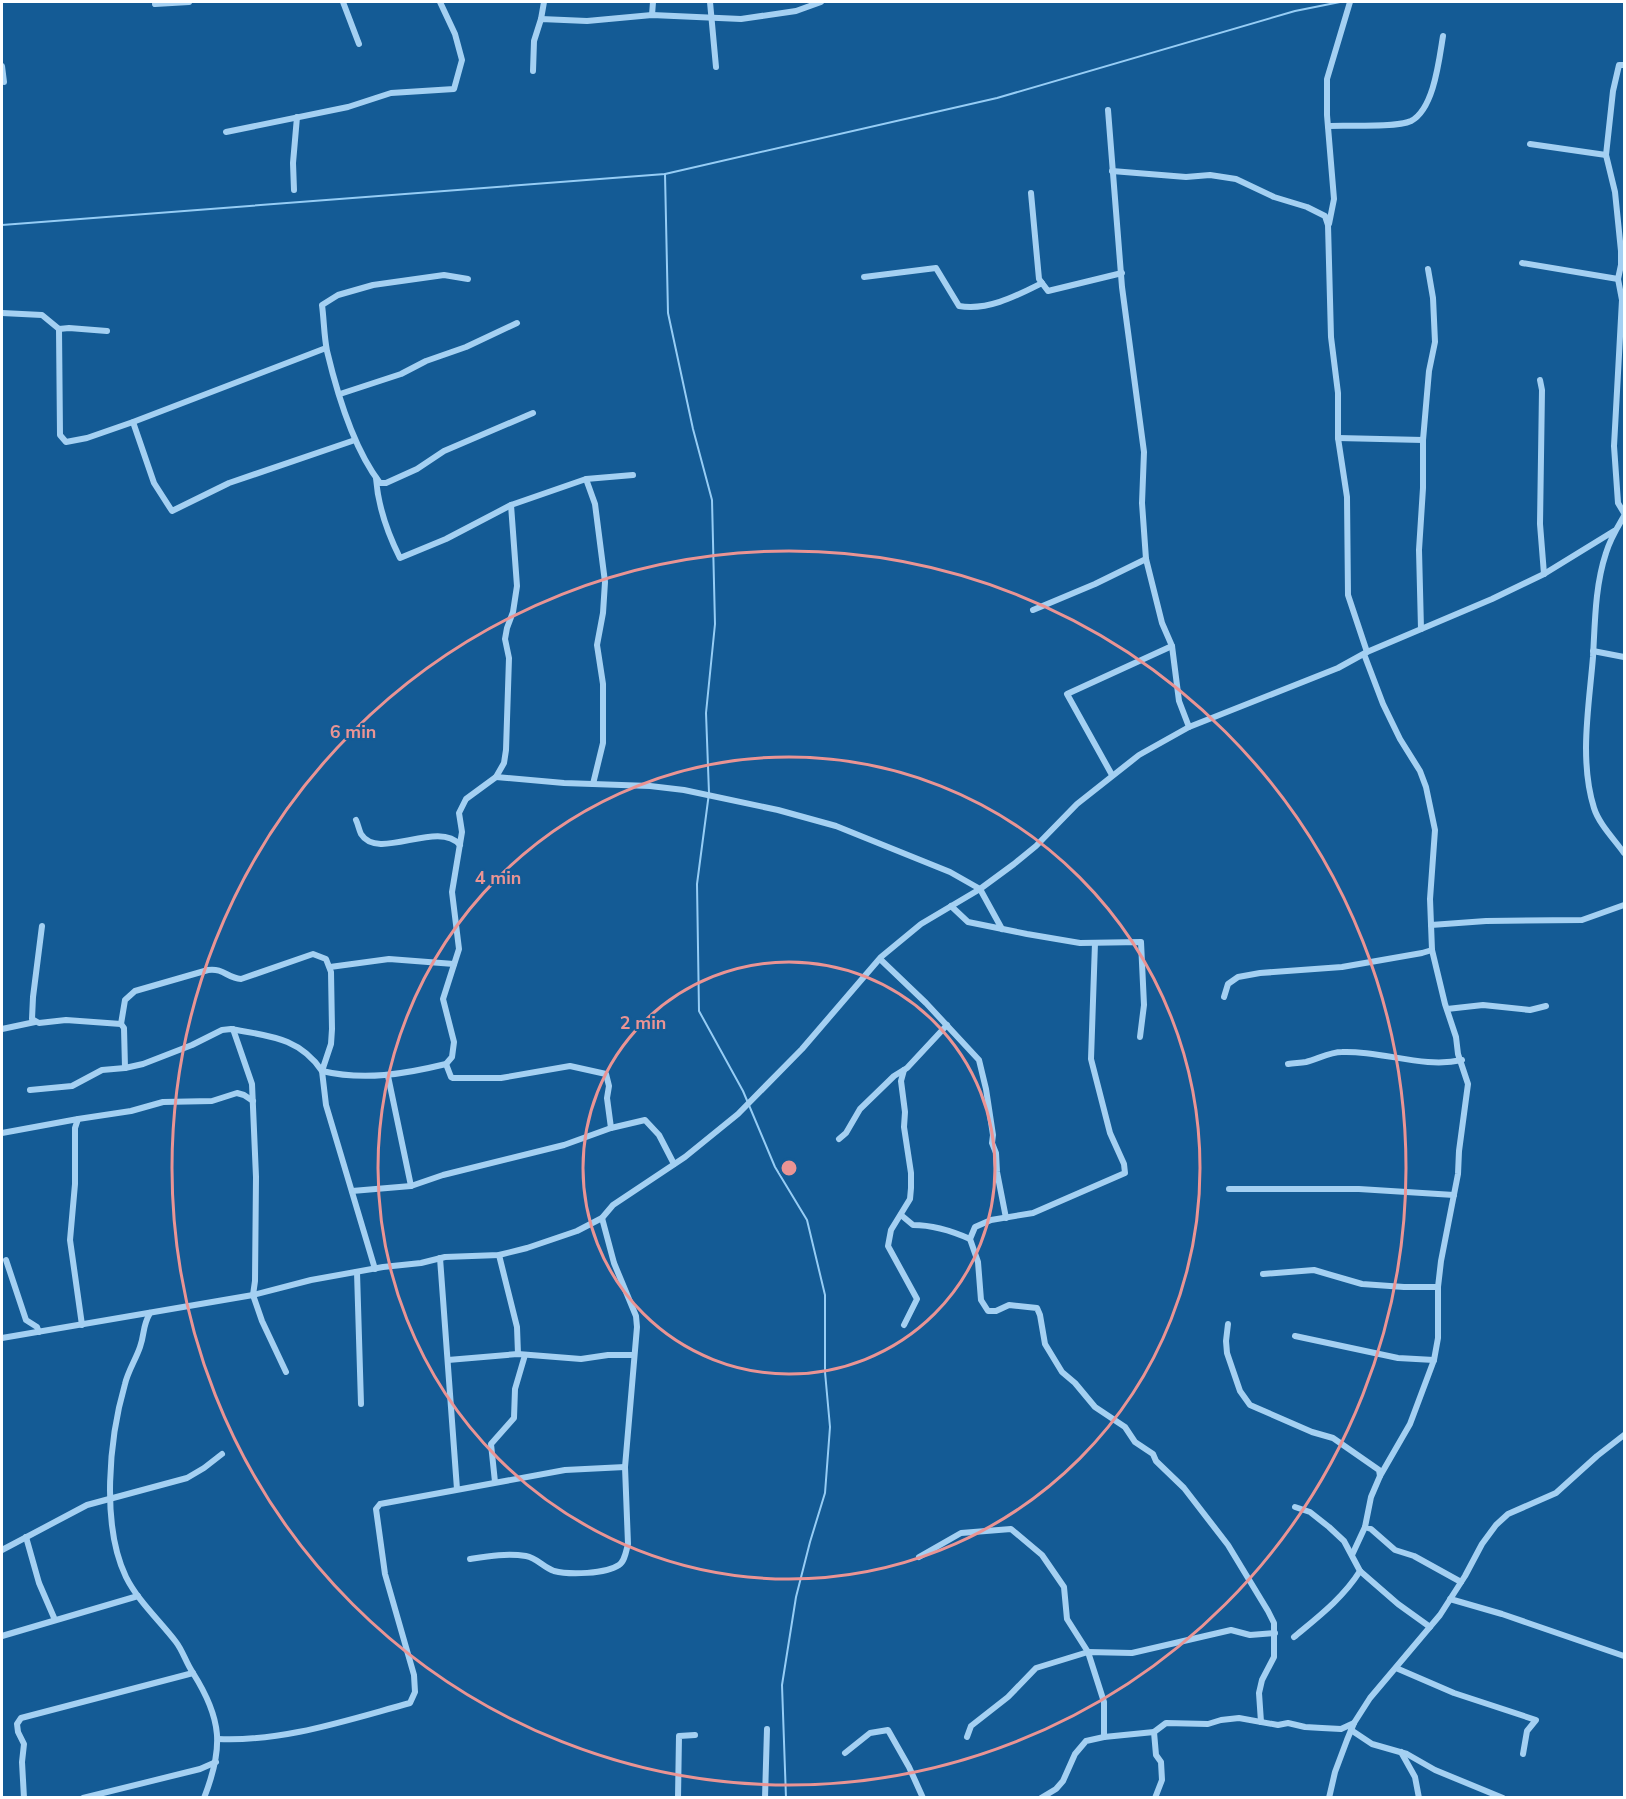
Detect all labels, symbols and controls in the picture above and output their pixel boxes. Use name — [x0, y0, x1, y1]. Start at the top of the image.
text: 6 min — [330, 720, 376, 744]
text: 4 min — [475, 866, 521, 890]
text: 2 min — [620, 1011, 666, 1035]
centre of rings — [779, 1158, 799, 1178]

